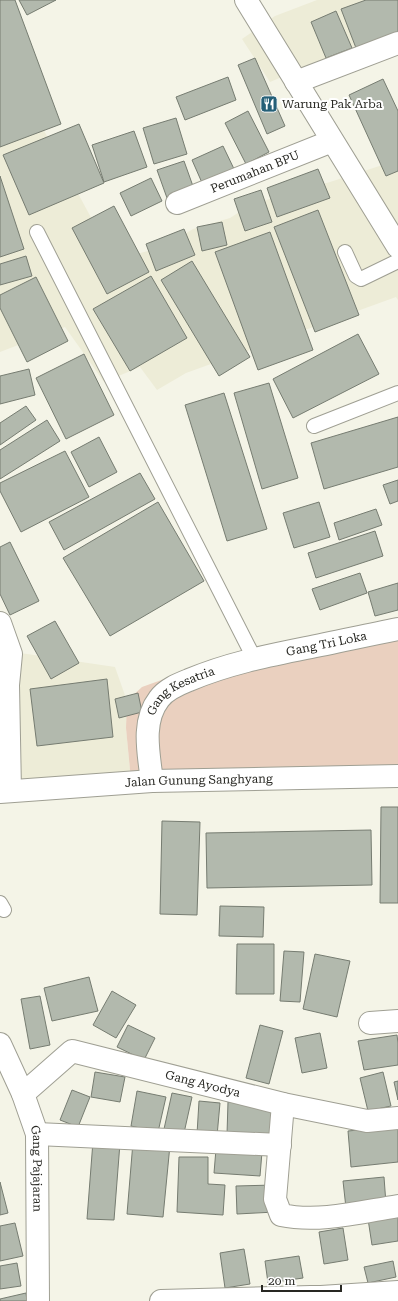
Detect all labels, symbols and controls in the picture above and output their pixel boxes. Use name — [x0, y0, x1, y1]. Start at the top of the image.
restaurant icon: Warung Pak Arba — [259, 94, 279, 114]
place label: Warung Pak Arba — [282, 97, 383, 111]
street label: Perumahan BPU — [209, 148, 302, 196]
street label: Gang Tri Loka — [285, 628, 368, 659]
street label: Gang Kesatria — [144, 664, 217, 717]
street label: Jalan Gunung Sanghyang — [124, 772, 273, 790]
street label: Gang Ayodya — [164, 1068, 242, 1100]
street label: Gang Pajajaran — [27, 1123, 44, 1212]
scale bar — [262, 1267, 341, 1293]
text: 20 m — [268, 1274, 295, 1288]

